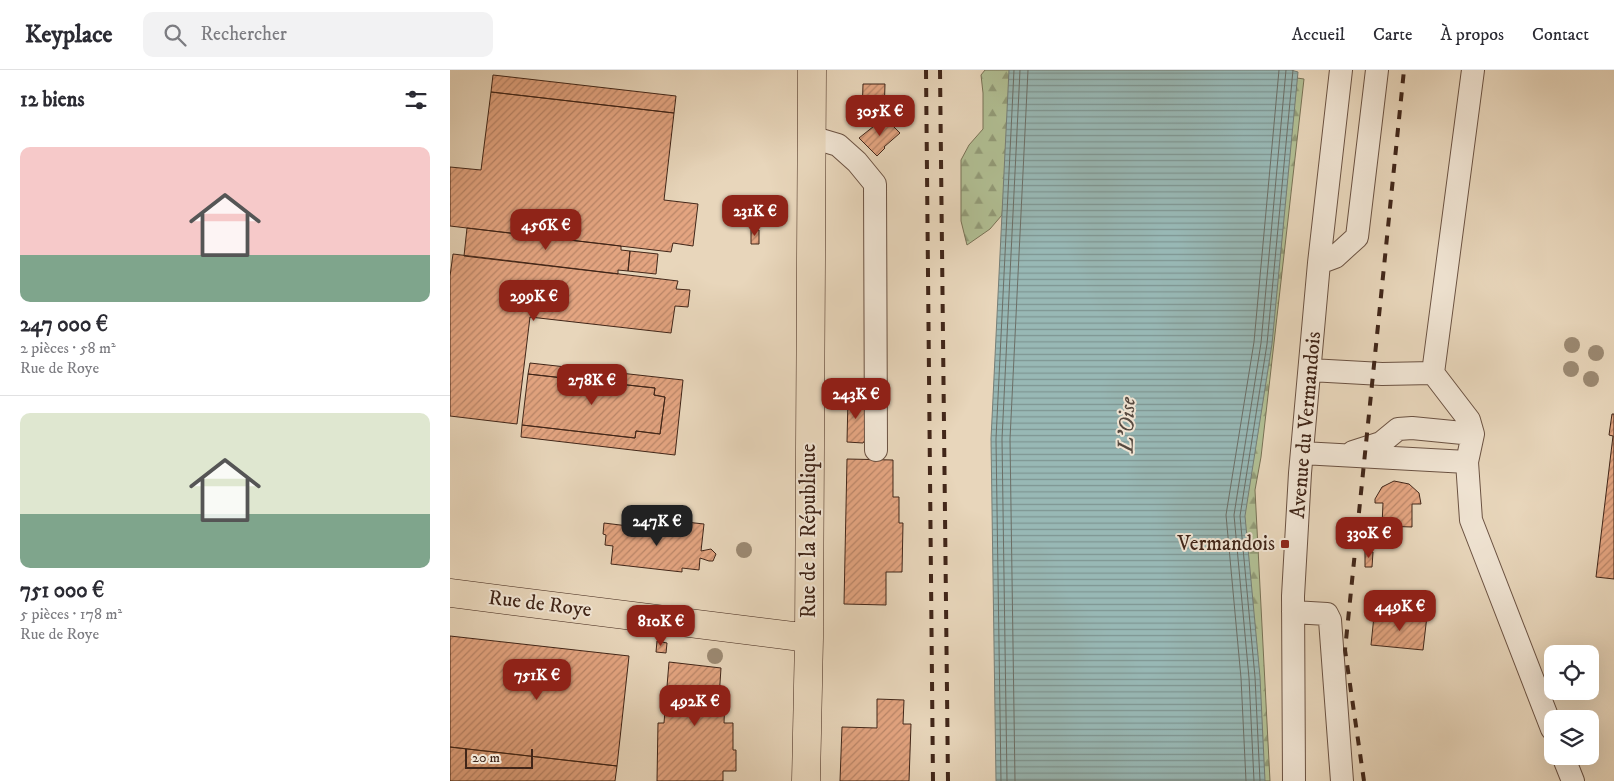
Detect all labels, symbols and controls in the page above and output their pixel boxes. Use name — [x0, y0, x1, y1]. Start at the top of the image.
search box — [143, 12, 493, 57]
text: Keyplace — [25, 20, 113, 50]
icon: search — [161, 21, 189, 49]
text: Rechercher — [201, 23, 287, 46]
text: Accueil — [1292, 24, 1345, 46]
text: Carte — [1373, 24, 1412, 46]
text: À propos — [1440, 24, 1504, 46]
text: Contact — [1532, 24, 1589, 46]
icon: filters — [402, 86, 430, 114]
text: 12 biens — [20, 87, 84, 113]
pin: 305K € — [839, 94, 921, 137]
text: 305K € — [857, 101, 903, 121]
icon: home — [180, 180, 270, 270]
pin: 231K € — [714, 194, 796, 237]
text: 231K € — [733, 201, 777, 221]
pin: 456K € — [505, 208, 587, 251]
text: 456K € — [521, 215, 571, 235]
pin: 299K € — [493, 280, 575, 322]
text: 299K € — [510, 286, 558, 306]
text: 247 000 € — [20, 312, 108, 338]
street label: Avenue du Vermandois — [1285, 330, 1327, 520]
text: 2 pièces · 58 m² — [20, 338, 116, 358]
text: Rue de Roye — [20, 358, 99, 378]
pin: 278K € — [551, 364, 633, 406]
text: 278K € — [568, 370, 616, 390]
pin: 243K € — [815, 378, 897, 420]
text: 243K € — [832, 384, 880, 404]
water label: L'Oise — [1112, 396, 1141, 455]
street label: Rue de la République — [796, 443, 822, 618]
icon: home — [180, 445, 270, 535]
pin: 247K € — [616, 504, 698, 547]
text: 247K € — [632, 511, 682, 531]
pin: 330K € — [1328, 516, 1410, 559]
text: 330K € — [1347, 523, 1391, 543]
place label: Vermandois — [1177, 531, 1275, 557]
marker: Vermandois — [1279, 538, 1291, 550]
text: 751 000 € — [20, 578, 104, 604]
street label: Rue de Roye — [487, 585, 593, 623]
pin: 449K € — [1359, 590, 1441, 632]
text: 449K € — [1375, 596, 1425, 616]
text: 5 pièces · 178 m² — [20, 604, 122, 624]
pin: 810K € — [620, 604, 702, 647]
text: 810K € — [638, 611, 684, 631]
text: Rue de Roye — [20, 624, 99, 644]
map controls — [1544, 645, 1599, 765]
button: locate — [1544, 645, 1599, 700]
pin: 751K € — [496, 658, 578, 701]
text: 751K € — [514, 665, 560, 685]
pin: 492K € — [654, 684, 736, 727]
text: 492K € — [670, 691, 720, 711]
button: layers — [1544, 710, 1599, 765]
scale bar — [465, 746, 532, 769]
text: 20 m — [472, 749, 500, 767]

